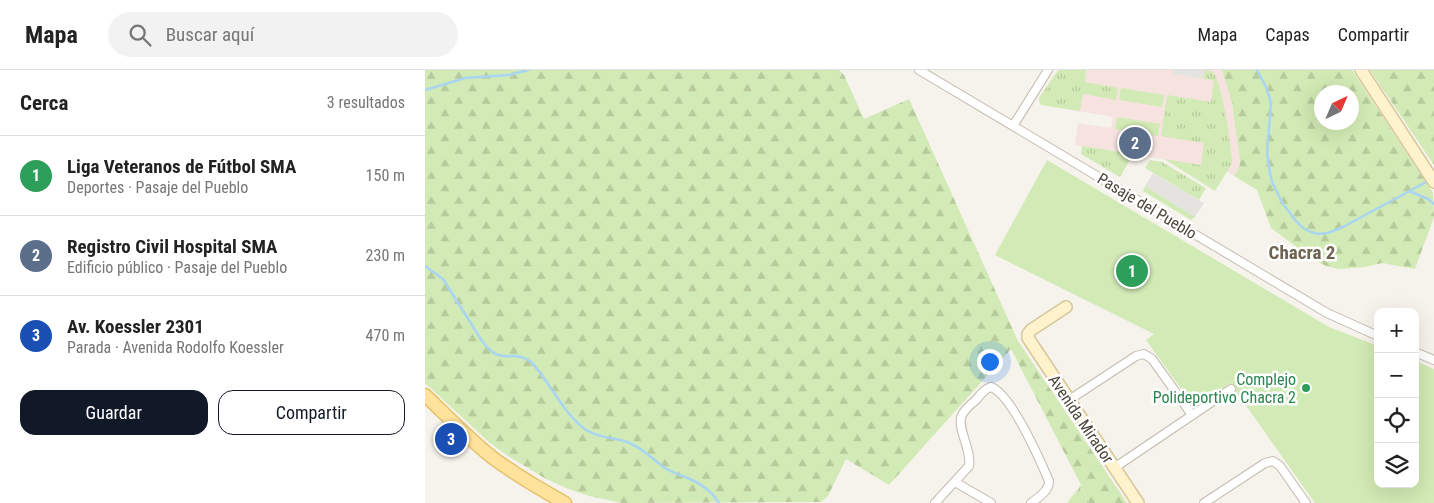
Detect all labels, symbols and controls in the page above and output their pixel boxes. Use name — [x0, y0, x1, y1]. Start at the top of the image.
search box — [108, 12, 458, 57]
text: Mapa — [25, 21, 78, 49]
icon: search — [126, 21, 154, 49]
text: Buscar aquí — [166, 23, 254, 46]
text: Mapa — [1198, 24, 1237, 45]
text: Capas — [1265, 24, 1310, 45]
text: Compartir — [1338, 24, 1409, 45]
north arrow — [1314, 85, 1359, 130]
text: Cerca — [20, 91, 68, 115]
text: 3 resultados — [327, 93, 405, 112]
pin: 2 — [1119, 124, 1151, 162]
text: Liga Veteranos de Fútbol SMA — [67, 155, 296, 178]
text: 1 — [32, 166, 40, 185]
text: 150 m — [366, 166, 405, 185]
street label: Pasaje del Pueblo — [1094, 169, 1200, 243]
text: Deportes · Pasaje del Pueblo — [67, 178, 248, 197]
text: Registro Civil Hospital SMA — [67, 235, 277, 258]
district label: Chacra 2 — [1269, 241, 1335, 264]
text: 2 — [32, 246, 40, 265]
text: 230 m — [366, 246, 405, 265]
pin: 1 — [1116, 252, 1148, 290]
text: Edificio público · Pasaje del Pueblo — [67, 258, 287, 277]
map controls — [1374, 308, 1419, 488]
button: + — [1374, 308, 1419, 353]
text: Av. Koessler 2301 — [67, 315, 204, 338]
text: 3 — [32, 326, 40, 345]
text: 470 m — [366, 326, 405, 345]
text: Parada · Avenida Rodolfo Koessler — [67, 338, 284, 357]
your location — [977, 349, 1003, 375]
button: − — [1374, 353, 1419, 398]
place label: Complejo Polideportivo Chacra 2 — [1153, 370, 1296, 407]
street label: Avenida Mirador — [1044, 371, 1118, 467]
marker: Complejo Polideportivo Chacra 2 — [1300, 382, 1312, 394]
button: Guardar — [20, 390, 208, 435]
button: Compartir — [218, 390, 405, 435]
button: locate — [1374, 398, 1419, 443]
pin: 3 — [435, 420, 467, 458]
button: layers — [1374, 443, 1419, 488]

